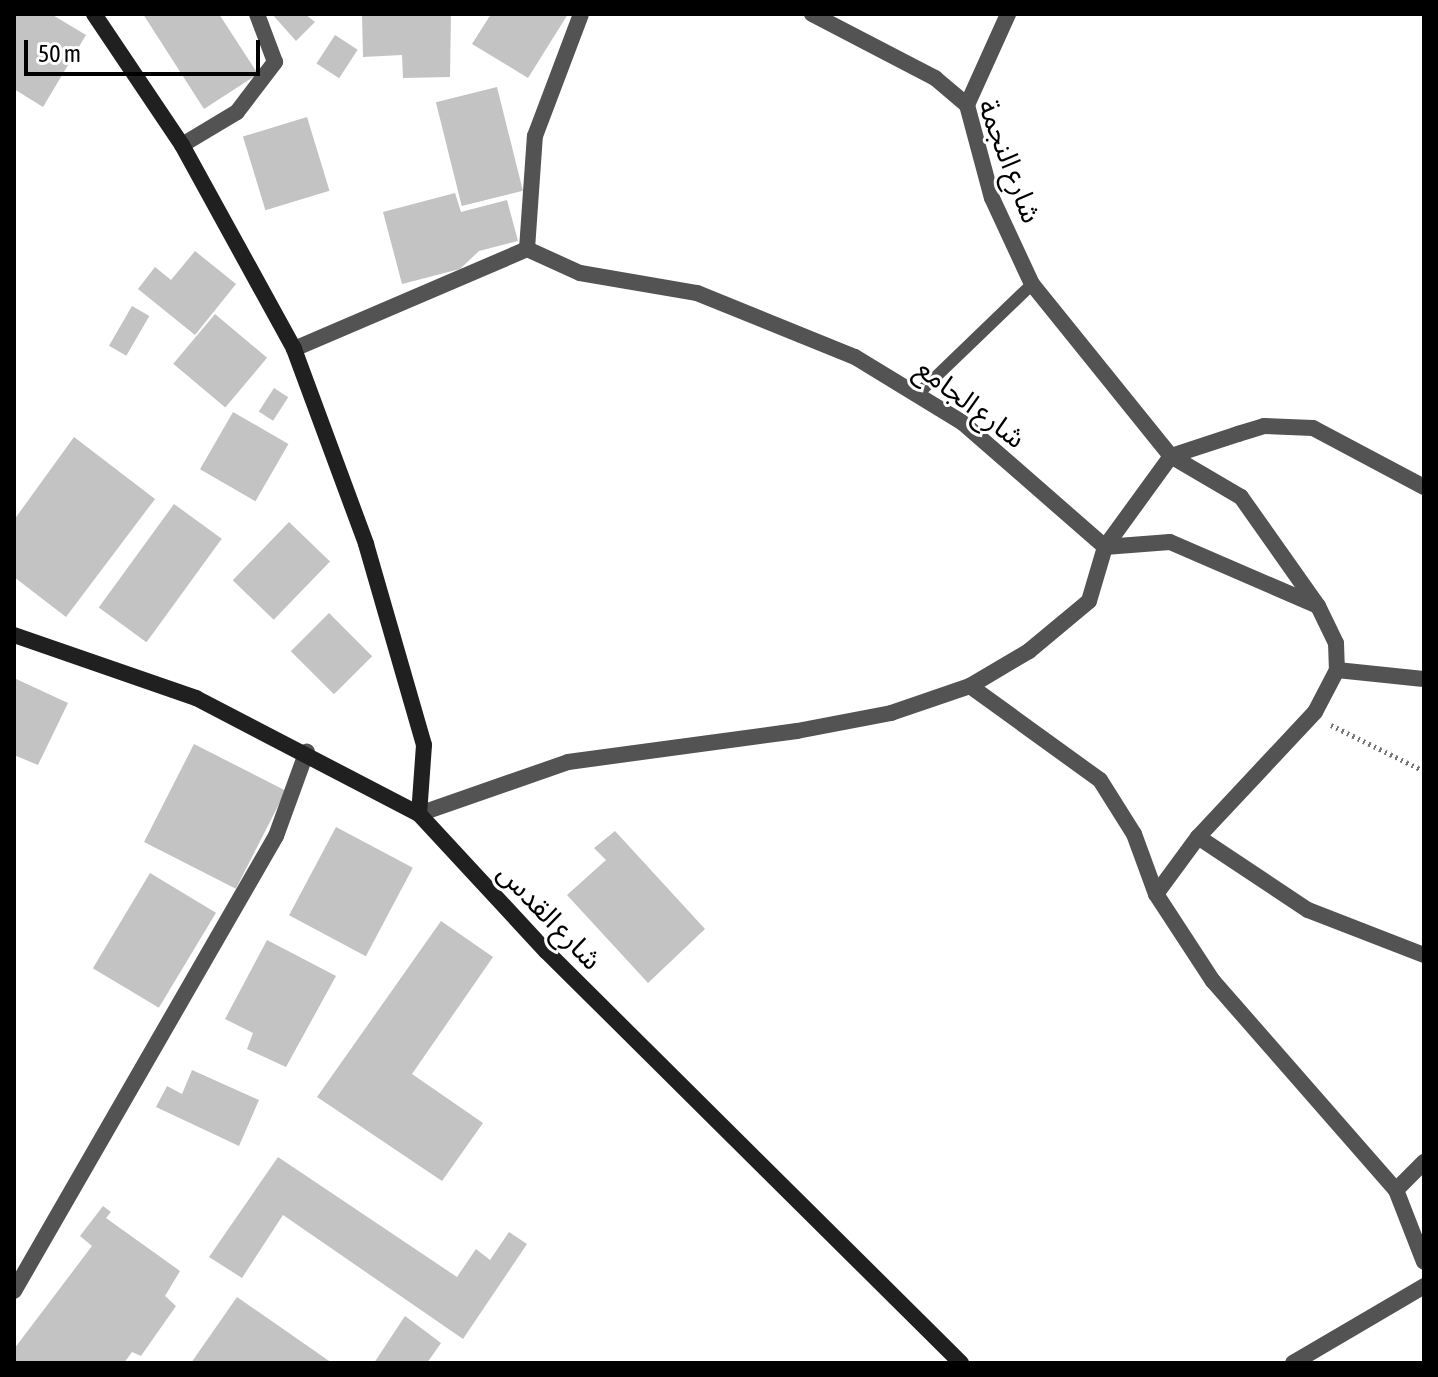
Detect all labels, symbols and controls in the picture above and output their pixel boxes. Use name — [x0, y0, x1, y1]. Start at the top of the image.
scale bar — [28, 24, 264, 74]
text: 50 m — [38, 40, 81, 67]
street label: شارع النجمة — [971, 94, 1049, 228]
street label: شارع الجامع — [910, 351, 1032, 455]
street label: شارع القدس — [491, 856, 609, 976]

